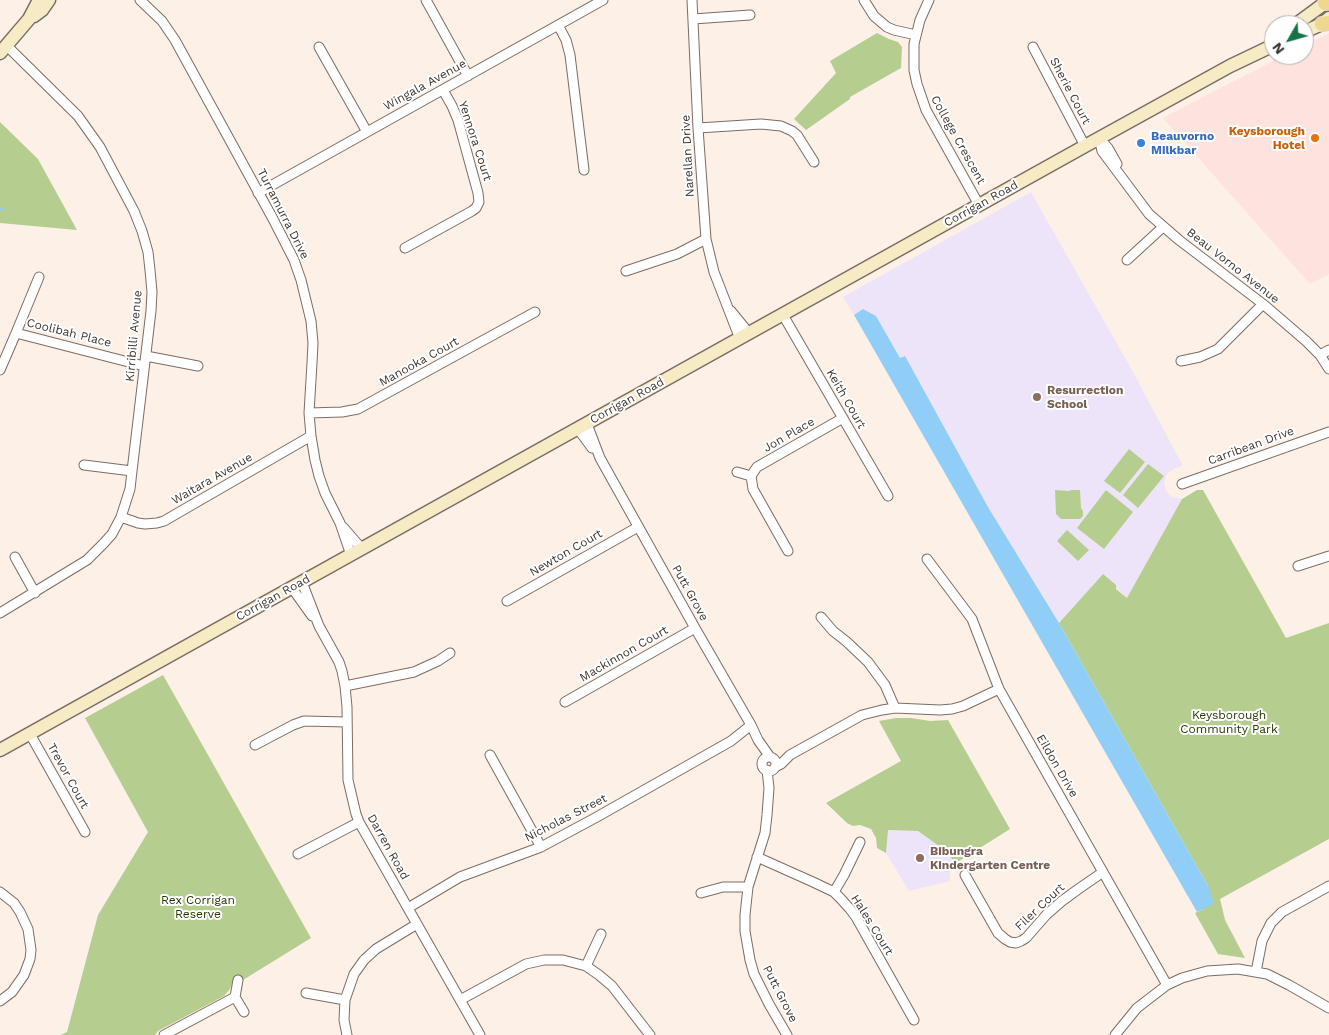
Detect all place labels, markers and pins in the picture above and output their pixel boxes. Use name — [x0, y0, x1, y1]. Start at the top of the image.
place label: Keysborough Hotel — [1229, 124, 1305, 152]
place label: Beauvorno Milkbar — [1151, 129, 1214, 157]
marker: Keysborough Hotel — [1309, 132, 1321, 144]
marker: Beauvorno Milkbar — [1135, 137, 1147, 149]
place label: Resurrection School — [1047, 383, 1123, 411]
marker: Resurrection School — [1031, 391, 1043, 403]
place label: Bibungra Kindergarten Centre — [930, 844, 1050, 872]
marker: Bibungra Kindergarten Centre — [914, 852, 926, 864]

